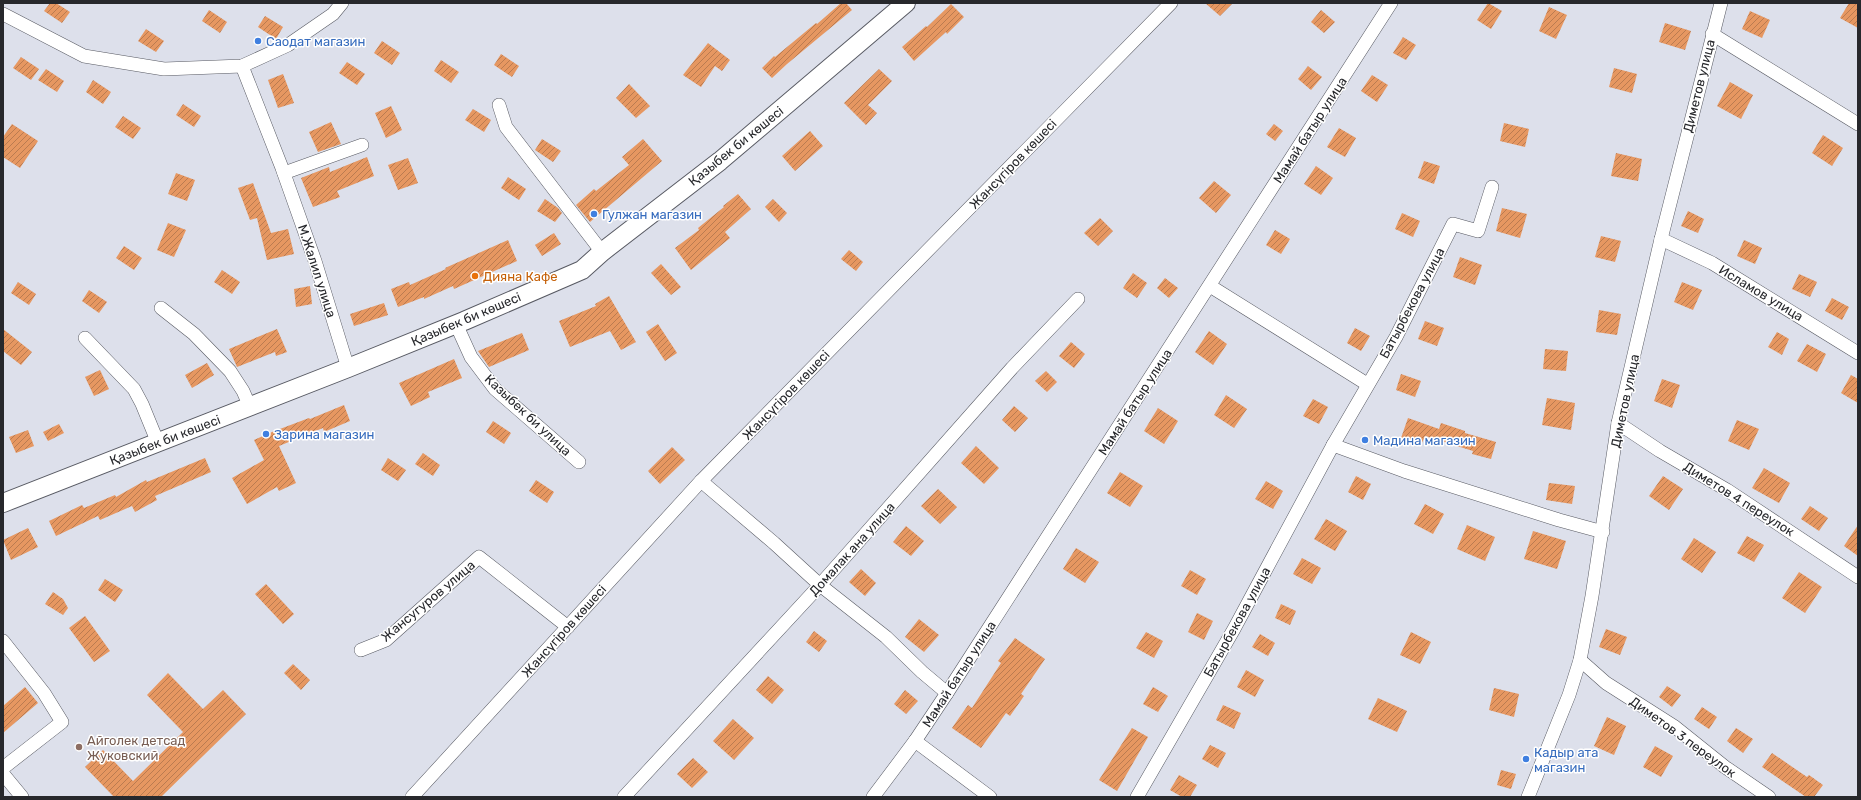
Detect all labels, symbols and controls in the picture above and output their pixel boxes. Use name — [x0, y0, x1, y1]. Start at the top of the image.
place label: Саодат магазин — [266, 34, 365, 49]
marker: Саодат магазин — [253, 36, 263, 46]
street label: Диметов улица — [1680, 38, 1718, 134]
street label: Мамай батыр улица — [1270, 74, 1350, 186]
street label: Қазыбек би көшесі — [686, 103, 786, 189]
street label: Жансүгіров көшесі — [966, 116, 1060, 212]
place label: Гулжан магазин — [602, 207, 702, 222]
marker: Гулжан магазин — [589, 209, 599, 219]
street label: М.Жалил улица — [295, 222, 339, 320]
street label: Батырбекова улица — [1376, 245, 1448, 361]
street label: Исламов улица — [1716, 262, 1806, 324]
place label: Дияна Кафе — [483, 269, 558, 284]
marker: Дияна Кафе — [470, 271, 480, 281]
street label: Қазыбек би көшесі — [409, 289, 523, 349]
street label: Мамай батыр улица — [1095, 346, 1175, 458]
street label: Жансүгіров көшесі — [739, 347, 833, 443]
street label: Диметов улица — [1608, 353, 1642, 449]
street label: Казыбек би улица — [482, 371, 574, 459]
street label: Қазыбек би көшесі — [107, 412, 223, 468]
place label: Зарина магазин — [274, 427, 375, 442]
marker: Зарина магазин — [261, 429, 271, 439]
place label: Мадина магазин — [1373, 433, 1476, 448]
marker: Мадина магазин — [1360, 435, 1370, 445]
street label: Диметов 4 переулок — [1681, 459, 1797, 539]
street label: Домалак ана улица — [806, 499, 898, 599]
street label: Жансугуров улица — [378, 557, 478, 645]
street label: Батырбекова улица — [1201, 565, 1273, 679]
street label: Жансүгіров көшесі — [519, 582, 609, 680]
street label: Мамай батыр улица — [919, 618, 999, 730]
street label: Диметов 3 переулок — [1627, 694, 1739, 780]
place label: Айголек детсад Жуковский — [87, 733, 185, 763]
marker: Айголек детсад Жуковский — [74, 742, 84, 752]
place label: Кадыр ата магазин — [1534, 745, 1598, 775]
marker: Кадыр ата магазин — [1521, 754, 1531, 764]

